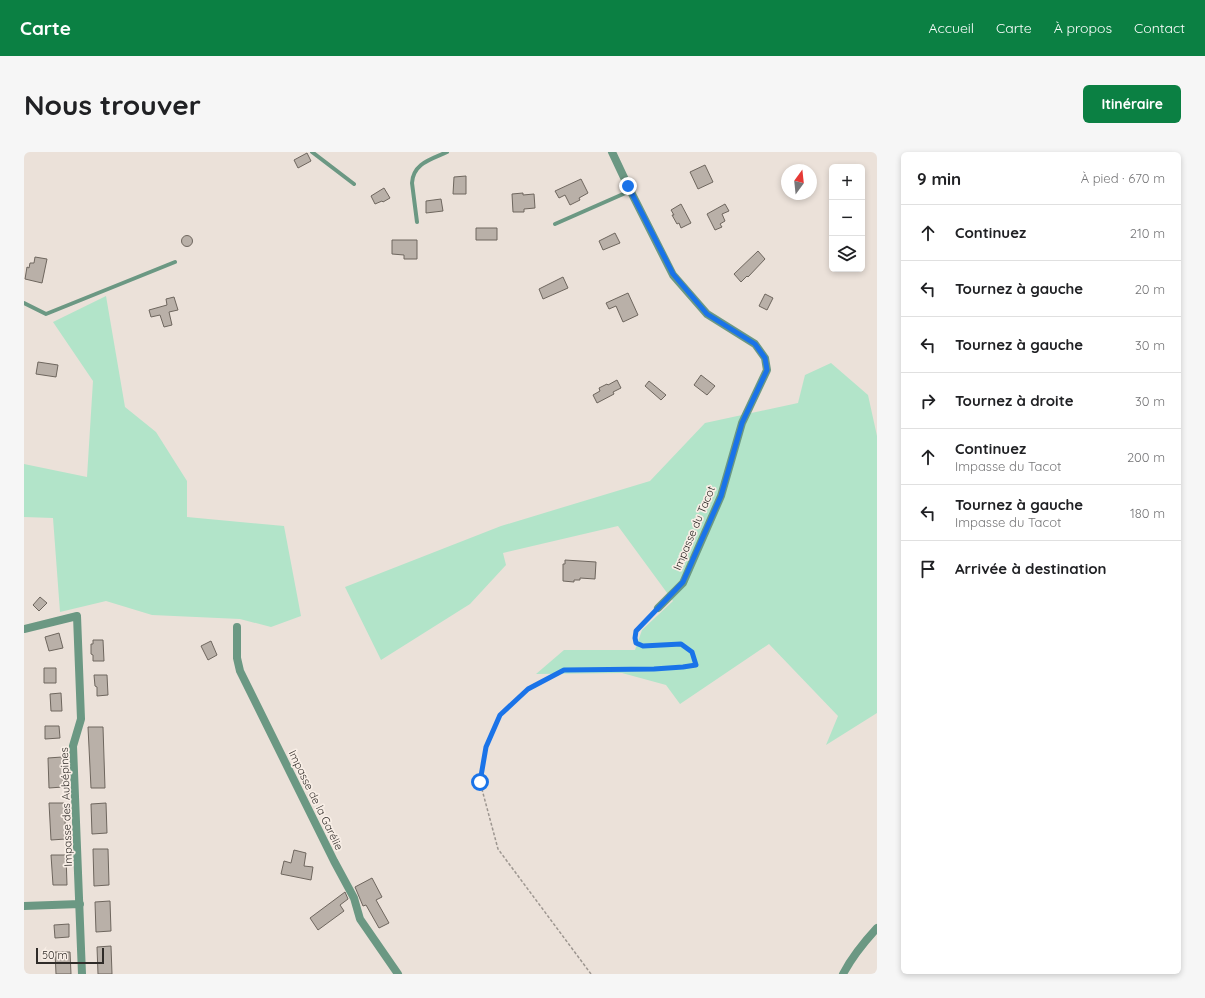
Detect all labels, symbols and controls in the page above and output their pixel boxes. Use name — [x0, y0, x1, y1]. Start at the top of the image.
text: Carte — [20, 16, 71, 40]
text: Accueil — [928, 19, 974, 37]
text: Carte — [996, 19, 1032, 37]
text: À propos — [1054, 19, 1112, 37]
text: Contact — [1134, 19, 1185, 37]
button: Itinéraire — [1083, 85, 1181, 123]
text: Nous trouver — [24, 87, 201, 122]
north arrow — [781, 164, 817, 200]
map controls — [829, 164, 865, 272]
button: + — [829, 164, 865, 200]
text: 9 min — [917, 168, 961, 189]
text: À pied · 670 m — [1081, 170, 1165, 186]
route end — [619, 177, 637, 195]
button: − — [829, 200, 865, 236]
icon: ahead — [917, 222, 939, 244]
text: Continuez — [955, 223, 1026, 242]
text: 210 m — [1130, 225, 1165, 241]
button: layers — [829, 236, 865, 272]
icon: left — [917, 278, 939, 300]
text: Tournez à gauche — [955, 279, 1083, 298]
text: 20 m — [1135, 281, 1165, 297]
icon: left — [917, 334, 939, 356]
text: Tournez à gauche — [955, 335, 1083, 354]
text: 30 m — [1135, 337, 1165, 353]
icon: right — [917, 390, 939, 412]
text: Tournez à droite — [955, 391, 1074, 410]
text: 30 m — [1135, 393, 1165, 409]
text: Continuez — [955, 439, 1026, 458]
icon: ahead — [917, 446, 939, 468]
text: 200 m — [1127, 449, 1165, 465]
text: Impasse du Tacot — [955, 458, 1061, 474]
street label: Impasse du Tacot — [670, 484, 718, 572]
text: Tournez à gauche — [955, 495, 1083, 514]
icon: left — [917, 502, 939, 524]
text: 180 m — [1130, 505, 1165, 521]
text: Impasse du Tacot — [955, 514, 1061, 530]
icon: arrive — [917, 558, 939, 580]
text: Arrivée à destination — [955, 559, 1107, 578]
street label: Impasse des Aubépines — [57, 747, 75, 867]
street label: Impasse de la Garélie — [286, 748, 346, 852]
route start — [471, 773, 489, 791]
scale bar — [36, 946, 104, 965]
text: 50 m — [42, 948, 68, 962]

